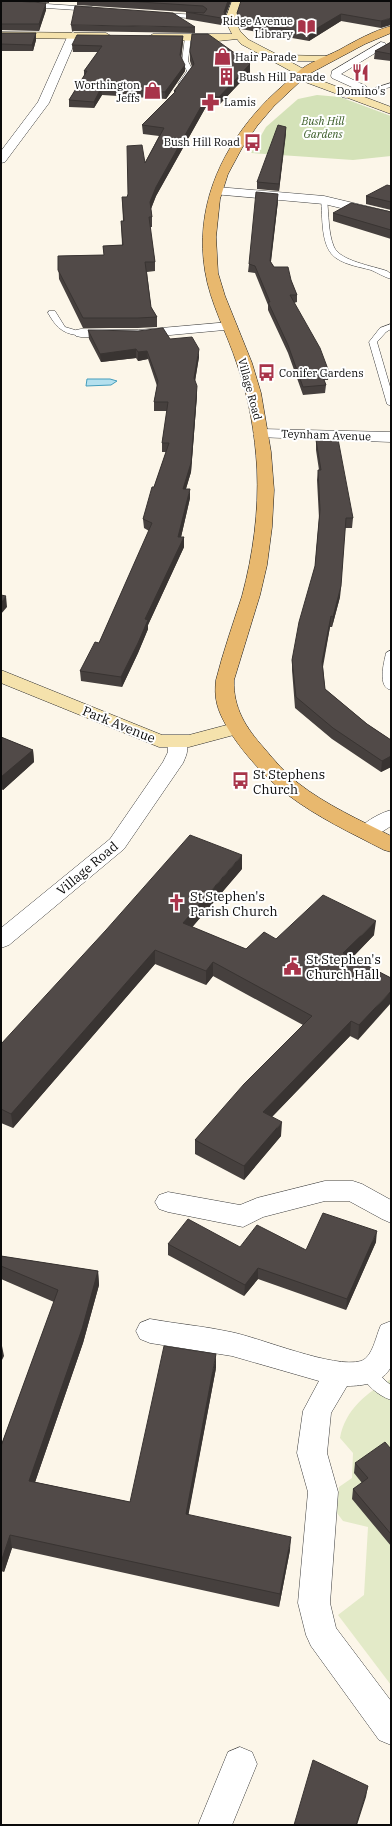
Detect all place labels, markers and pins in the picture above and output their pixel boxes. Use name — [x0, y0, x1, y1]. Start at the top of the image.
place label: Ridge Avenue Library — [222, 14, 293, 41]
library icon: Ridge Avenue Library — [296, 17, 316, 37]
shop icon: Hair Parade — [212, 47, 232, 67]
place label: Hair Parade — [235, 50, 297, 64]
restaurant icon: Domino's — [351, 63, 371, 83]
building icon: Bush Hill Parade — [216, 67, 236, 87]
place label: Bush Hill Parade — [239, 70, 325, 84]
place label: Worthington Jeffs — [74, 78, 140, 105]
shop icon: Worthington Jeffs — [143, 81, 163, 101]
place label: Domino's — [337, 84, 385, 98]
pharmacy icon: Lamis — [201, 92, 221, 112]
place label: Lamis — [224, 95, 256, 109]
bus stop icon: Bush Hill Road — [243, 132, 263, 152]
place label: Bush Hill Road — [164, 135, 240, 149]
bus stop icon: Conifer Gardens — [256, 363, 276, 383]
place label: Conifer Gardens — [279, 366, 364, 380]
place label: St Stephens Church — [253, 766, 325, 798]
bus stop icon: St Stephens Church — [230, 771, 250, 791]
place label: St Stephen's Parish Church — [190, 888, 278, 920]
church icon: St Stephen's Parish Church — [167, 893, 187, 913]
place label: St Stephen's Church Hall — [306, 951, 381, 983]
public building icon: St Stephen's Church Hall — [283, 956, 303, 976]

